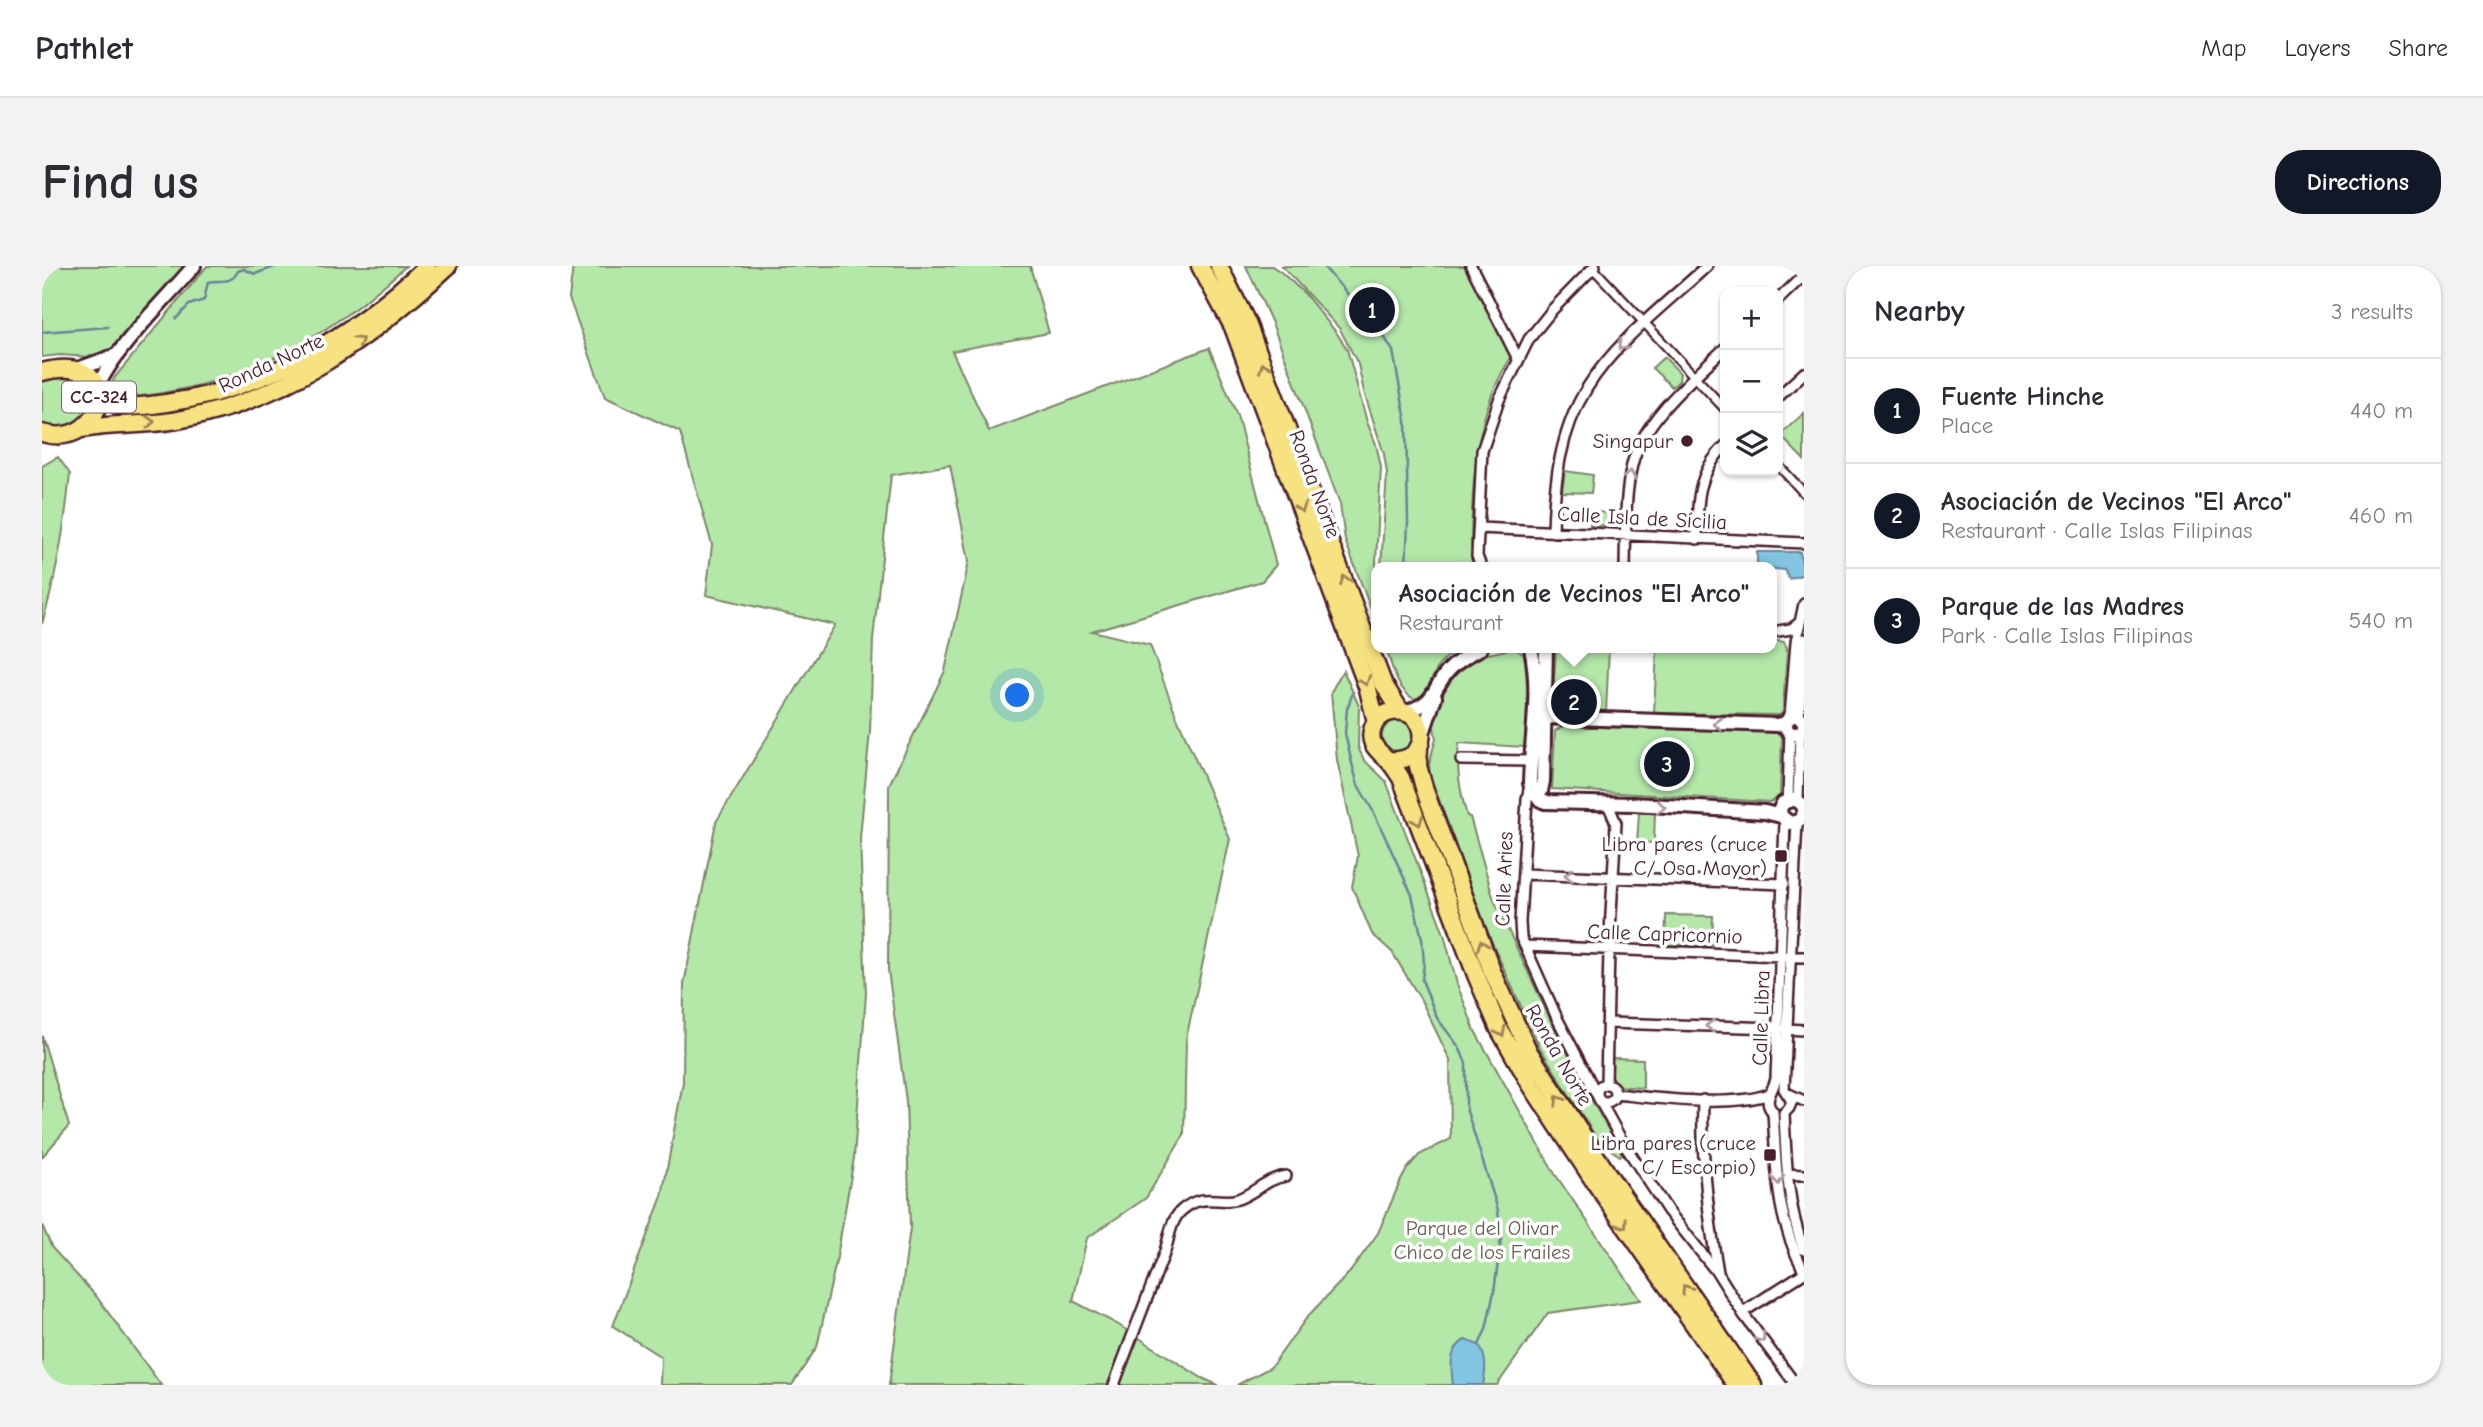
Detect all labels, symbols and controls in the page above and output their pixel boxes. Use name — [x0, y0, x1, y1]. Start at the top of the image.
text: Pathlet — [35, 29, 133, 67]
text: Map — [2201, 34, 2247, 62]
text: Layers — [2285, 34, 2350, 62]
text: Share — [2388, 34, 2448, 62]
button: Directions — [2275, 150, 2441, 214]
text: Find us — [42, 154, 198, 210]
pin: 1 — [1349, 284, 1395, 336]
map controls — [1720, 287, 1783, 476]
button: + — [1720, 287, 1783, 350]
text: Nearby — [1874, 294, 1965, 329]
text: 3 results — [2331, 298, 2413, 325]
street label: Ronda Norte — [215, 328, 327, 398]
one-way arrow — [352, 336, 365, 349]
one-way arrow — [1617, 338, 1630, 351]
button: − — [1720, 350, 1783, 413]
one-way arrow — [1259, 362, 1273, 374]
road number: CC-324 — [62, 382, 136, 412]
text: Fuente Hinche — [1941, 382, 2104, 412]
text: 1 — [1892, 397, 1902, 424]
text: 440 m — [2350, 397, 2413, 424]
text: Place — [1941, 412, 1993, 439]
button: layers — [1720, 413, 1783, 476]
one-way arrow — [145, 415, 156, 430]
street label: Ronda Norte — [1284, 427, 1346, 541]
place label: Singapur — [1593, 429, 1674, 453]
marker: Singapur — [1679, 433, 1695, 449]
one-way arrow — [1622, 469, 1637, 481]
text: Asociación de Vecinos "El Arco" — [1941, 487, 2292, 517]
one-way arrow — [1293, 502, 1307, 514]
street label: Calle Isla de Sicilia — [1556, 502, 1728, 534]
text: 2 — [1891, 502, 1903, 529]
text: 460 m — [2349, 502, 2413, 529]
text: Restaurant · Calle Islas Filipinas — [1941, 517, 2253, 544]
popup — [1371, 562, 1777, 653]
one-way arrow — [1339, 574, 1353, 586]
text: Asociación de Vecinos "El Arco" — [1399, 579, 1749, 609]
text: Parque de las Madres — [1941, 592, 2184, 622]
text: 3 — [1891, 607, 1903, 634]
text: 540 m — [2349, 607, 2413, 634]
text: Restaurant — [1399, 609, 1503, 636]
text: Park · Calle Islas Filipinas — [1941, 622, 2193, 649]
one-way arrow — [1357, 675, 1371, 687]
pin: 2 — [1551, 676, 1597, 728]
your location — [1000, 678, 1034, 712]
one-way arrow — [1712, 716, 1723, 731]
pin: 3 — [1644, 738, 1690, 790]
one-way arrow — [1656, 799, 1667, 814]
one-way arrow — [1409, 814, 1423, 826]
street label: Calle Aries — [1490, 831, 1518, 927]
place label: Libra pares (cruce C/ Osa Mayor) — [1601, 832, 1767, 880]
marker: Libra pares (cruce C/ Osa Mayor) — [1773, 848, 1789, 864]
one-way arrow — [1563, 867, 1574, 883]
street label: Calle Capricornio — [1587, 919, 1743, 949]
one-way arrow — [1476, 939, 1490, 951]
street label: Calle Libra — [1747, 970, 1775, 1066]
street label: Ronda Norte — [1520, 1000, 1598, 1110]
one-way arrow — [1704, 1019, 1715, 1034]
one-way arrow — [1493, 1025, 1507, 1037]
one-way arrow — [1555, 1095, 1568, 1108]
place label: Libra pares (cruce C/ Escorpio) — [1590, 1131, 1756, 1179]
marker: Libra pares (cruce C/ Escorpio) — [1762, 1147, 1778, 1163]
one-way arrow — [1770, 1175, 1785, 1186]
park label: Parque del Olivar Chico de los Frailes — [1394, 1216, 1570, 1264]
one-way arrow — [1615, 1216, 1628, 1229]
one-way arrow — [1682, 1284, 1694, 1297]
one-way arrow — [1753, 1330, 1765, 1342]

